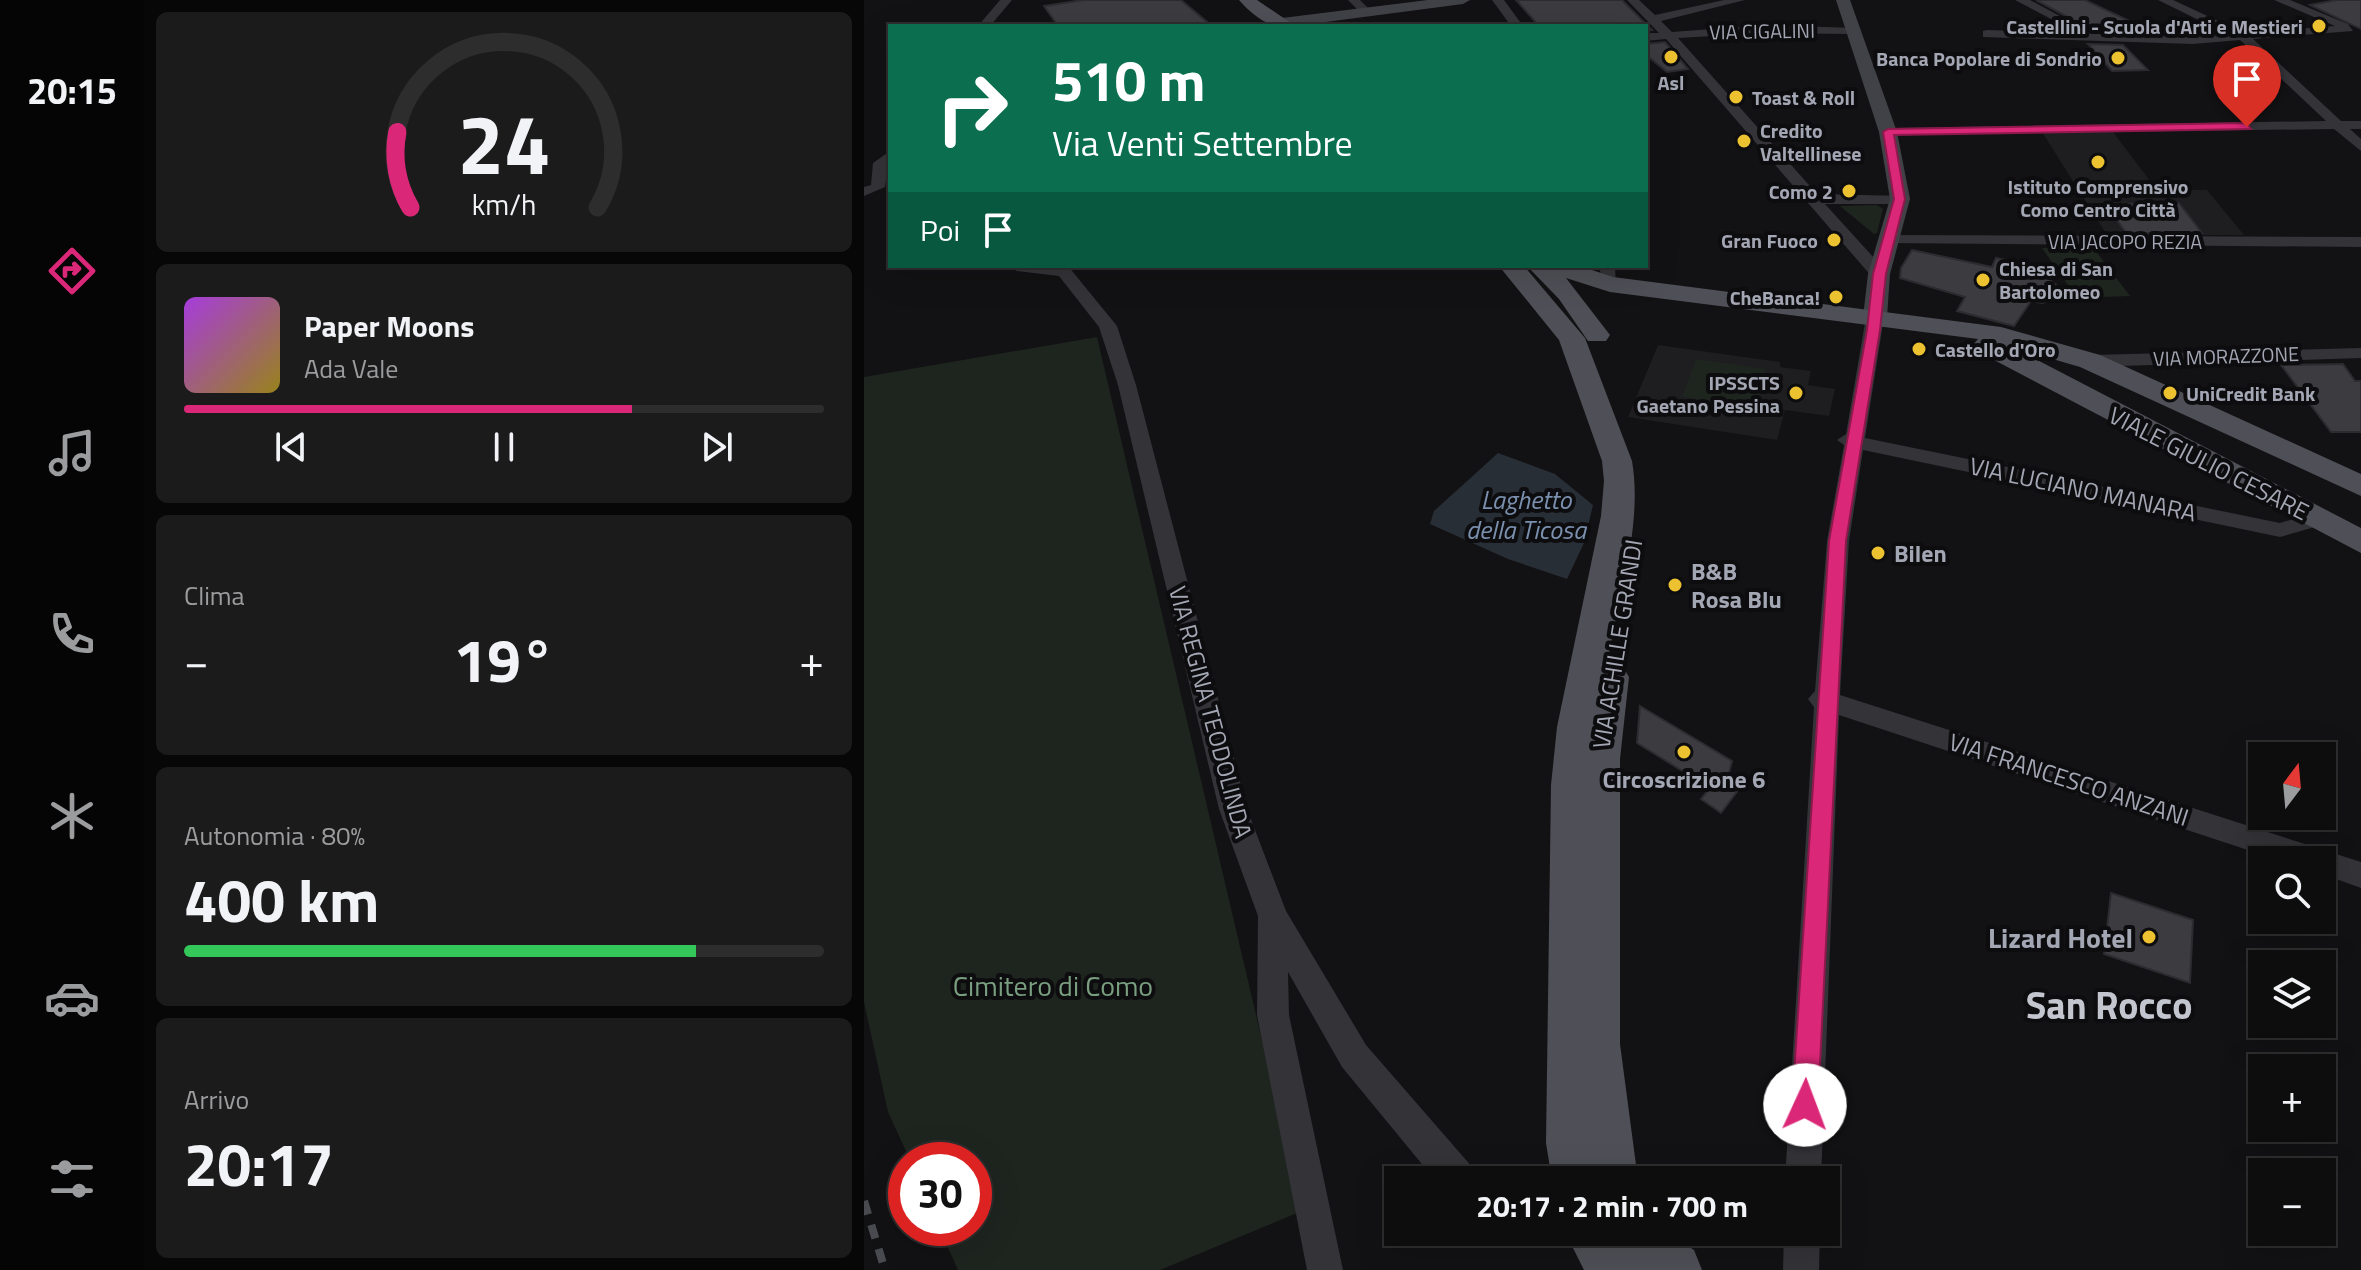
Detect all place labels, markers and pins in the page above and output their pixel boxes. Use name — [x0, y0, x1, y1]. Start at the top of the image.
place label: Castellini - Scuola d'Arti e Mestieri — [2006, 11, 2303, 42]
marker: Castellini - Scuola d'Arti e Mestieri — [2310, 17, 2328, 35]
place label: Banca Popolare di Sondrio — [1876, 43, 2102, 74]
pin — [2213, 45, 2281, 127]
marker: Asl — [1662, 48, 1680, 66]
marker: Banca Popolare di Sondrio — [2109, 49, 2127, 67]
place label: Asl — [1658, 67, 1684, 98]
place label: Toast & Roll — [1752, 82, 1855, 113]
marker: Toast & Roll — [1727, 88, 1745, 106]
place label: Credito Valtellinese — [1760, 115, 1862, 169]
marker: Credito Valtellinese — [1735, 132, 1753, 150]
marker: Istituto Comprensivo Como Centro Città — [2089, 153, 2107, 171]
place label: Istituto Comprensivo Como Centro Città — [2007, 171, 2189, 225]
place label: Como 2 — [1769, 176, 1833, 207]
marker: Como 2 — [1840, 182, 1858, 200]
place label: Gran Fuoco — [1721, 225, 1818, 256]
marker: Gran Fuoco — [1825, 231, 1843, 249]
place label: Chiesa di San Bartolomeo — [1999, 253, 2113, 307]
marker: Chiesa di San Bartolomeo — [1974, 271, 1992, 289]
place label: CheBanca! — [1730, 282, 1820, 313]
marker: CheBanca! — [1827, 288, 1845, 306]
place label: Castello d'Oro — [1935, 334, 2056, 365]
marker: Castello d'Oro — [1910, 340, 1928, 358]
place label: IPSSCTS Gaetano Pessina — [1636, 367, 1780, 421]
place label: UniCredit Bank — [2186, 378, 2316, 409]
marker: IPSSCTS Gaetano Pessina — [1787, 384, 1805, 402]
marker: UniCredit Bank — [2161, 384, 2179, 402]
place label: Bilen — [1894, 535, 1947, 571]
marker: Bilen — [1869, 544, 1887, 562]
place label: B&B Rosa Blu — [1691, 553, 1782, 617]
marker: B&B Rosa Blu — [1666, 576, 1684, 594]
marker: Circoscrizione 6 — [1675, 743, 1693, 761]
place label: Circoscrizione 6 — [1603, 761, 1765, 797]
place label: Lizard Hotel — [1988, 916, 2133, 959]
marker: Lizard Hotel — [2140, 928, 2158, 946]

